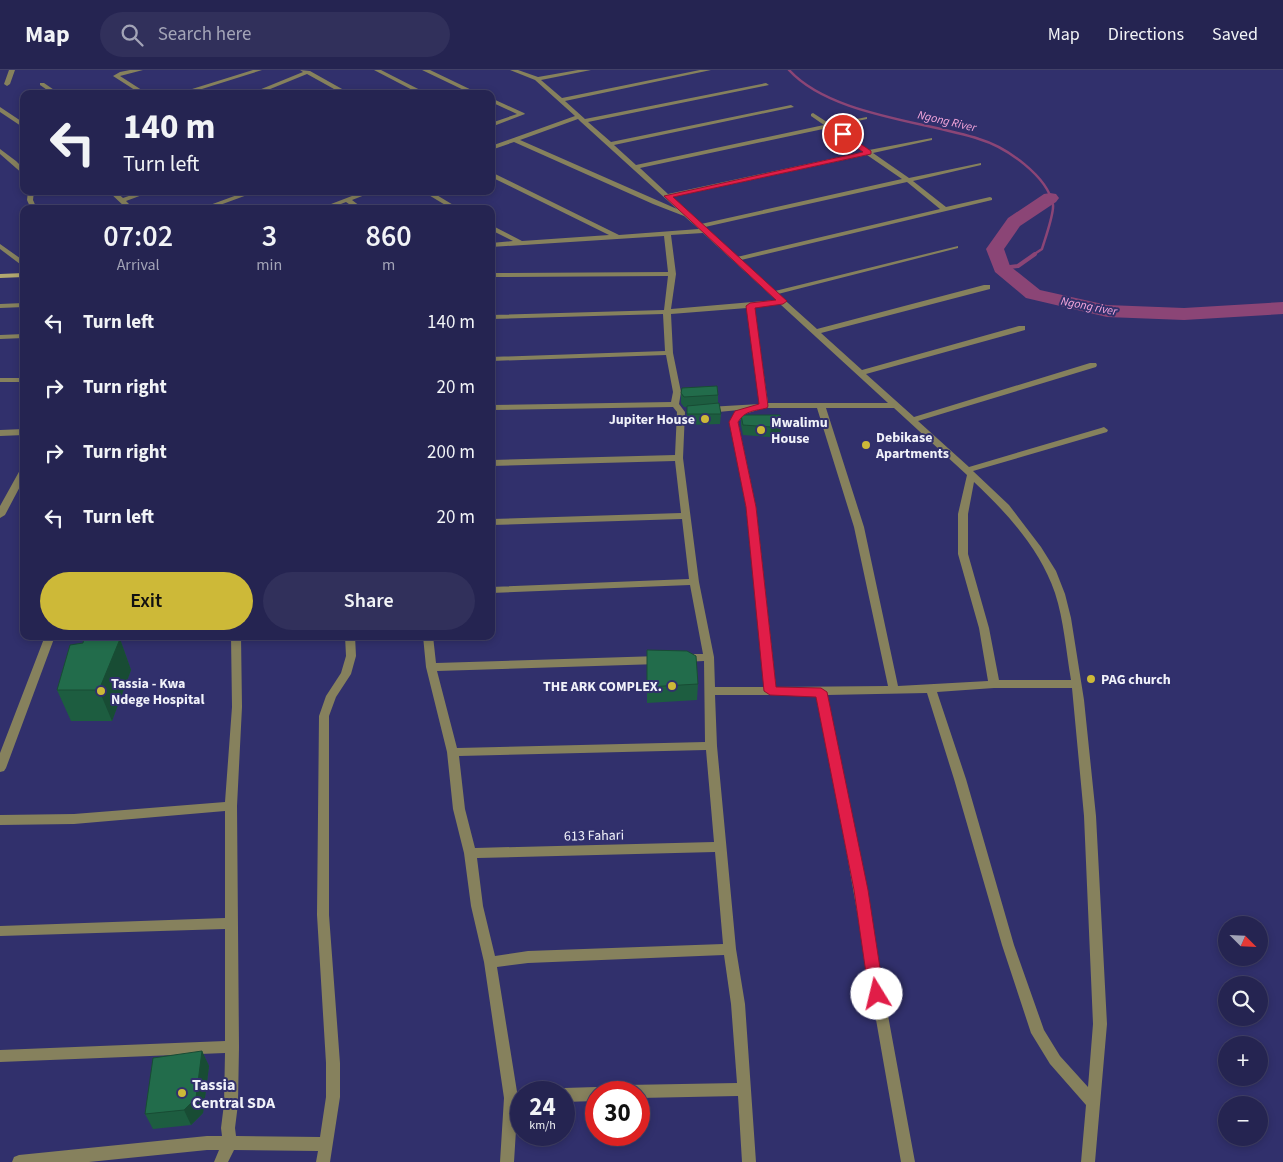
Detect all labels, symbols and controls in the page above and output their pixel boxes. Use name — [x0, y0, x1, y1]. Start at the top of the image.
search box — [100, 12, 450, 57]
text: Map — [25, 17, 70, 52]
icon: search — [118, 21, 146, 49]
text: Search here — [158, 21, 251, 48]
text: Map — [1048, 22, 1080, 47]
text: Directions — [1108, 22, 1184, 47]
text: Saved — [1212, 22, 1258, 47]
text: 140 m — [123, 102, 215, 152]
water label: Ngong River — [916, 106, 979, 137]
icon: left — [40, 110, 105, 175]
pin — [822, 113, 864, 155]
icon: arrive — [829, 120, 857, 148]
text: Turn left — [123, 148, 199, 180]
text: 07:02 — [103, 215, 173, 258]
text: 3 — [262, 215, 277, 258]
text: 860 — [366, 215, 412, 258]
text: Arrival — [117, 254, 160, 276]
text: min — [256, 254, 282, 276]
text: m — [382, 254, 395, 276]
water label: Ngong river — [1059, 293, 1119, 320]
icon: left — [40, 309, 68, 337]
text: Turn left — [83, 309, 154, 336]
text: 140 m — [427, 309, 475, 336]
icon: right — [40, 374, 68, 402]
text: Turn right — [83, 374, 167, 401]
text: 20 m — [437, 374, 475, 401]
place label: Jupiter House — [609, 410, 695, 430]
marker: Jupiter House — [699, 413, 711, 425]
place label: Mwalimu House — [771, 413, 828, 449]
marker: Mwalimu House — [755, 424, 767, 436]
place label: Debikase Apartments — [875, 428, 949, 464]
icon: right — [40, 439, 68, 467]
text: Turn right — [83, 439, 167, 466]
text: 200 m — [427, 439, 475, 466]
marker: Debikase Apartments — [860, 439, 872, 451]
icon: left — [40, 504, 68, 532]
text: Turn left — [83, 504, 154, 531]
text: 20 m — [437, 504, 475, 531]
button: Exit — [40, 572, 253, 630]
button: Share — [263, 572, 475, 630]
place label: PAG church — [1101, 670, 1171, 690]
marker: PAG church — [1085, 673, 1097, 685]
place label: Tassia - Kwa Ndege Hospital — [111, 674, 204, 710]
place label: THE ARK COMPLEX. — [543, 677, 662, 697]
marker: THE ARK COMPLEX. — [666, 680, 678, 692]
marker: Tassia - Kwa Ndege Hospital — [95, 685, 107, 697]
street label: 613 Fahari — [564, 825, 624, 847]
north arrow — [1218, 916, 1268, 966]
map controls — [1218, 916, 1268, 1146]
position arrow — [850, 967, 902, 1019]
button: search — [1218, 976, 1268, 1026]
button: + — [1218, 1036, 1268, 1086]
place label: Tassia Central SDA — [192, 1074, 276, 1114]
speed limit sign: 30 — [585, 1081, 650, 1146]
marker: Tassia Central SDA — [176, 1087, 188, 1099]
text: 24 — [529, 1089, 556, 1125]
button: − — [1218, 1096, 1268, 1146]
text: km/h — [529, 1117, 556, 1134]

